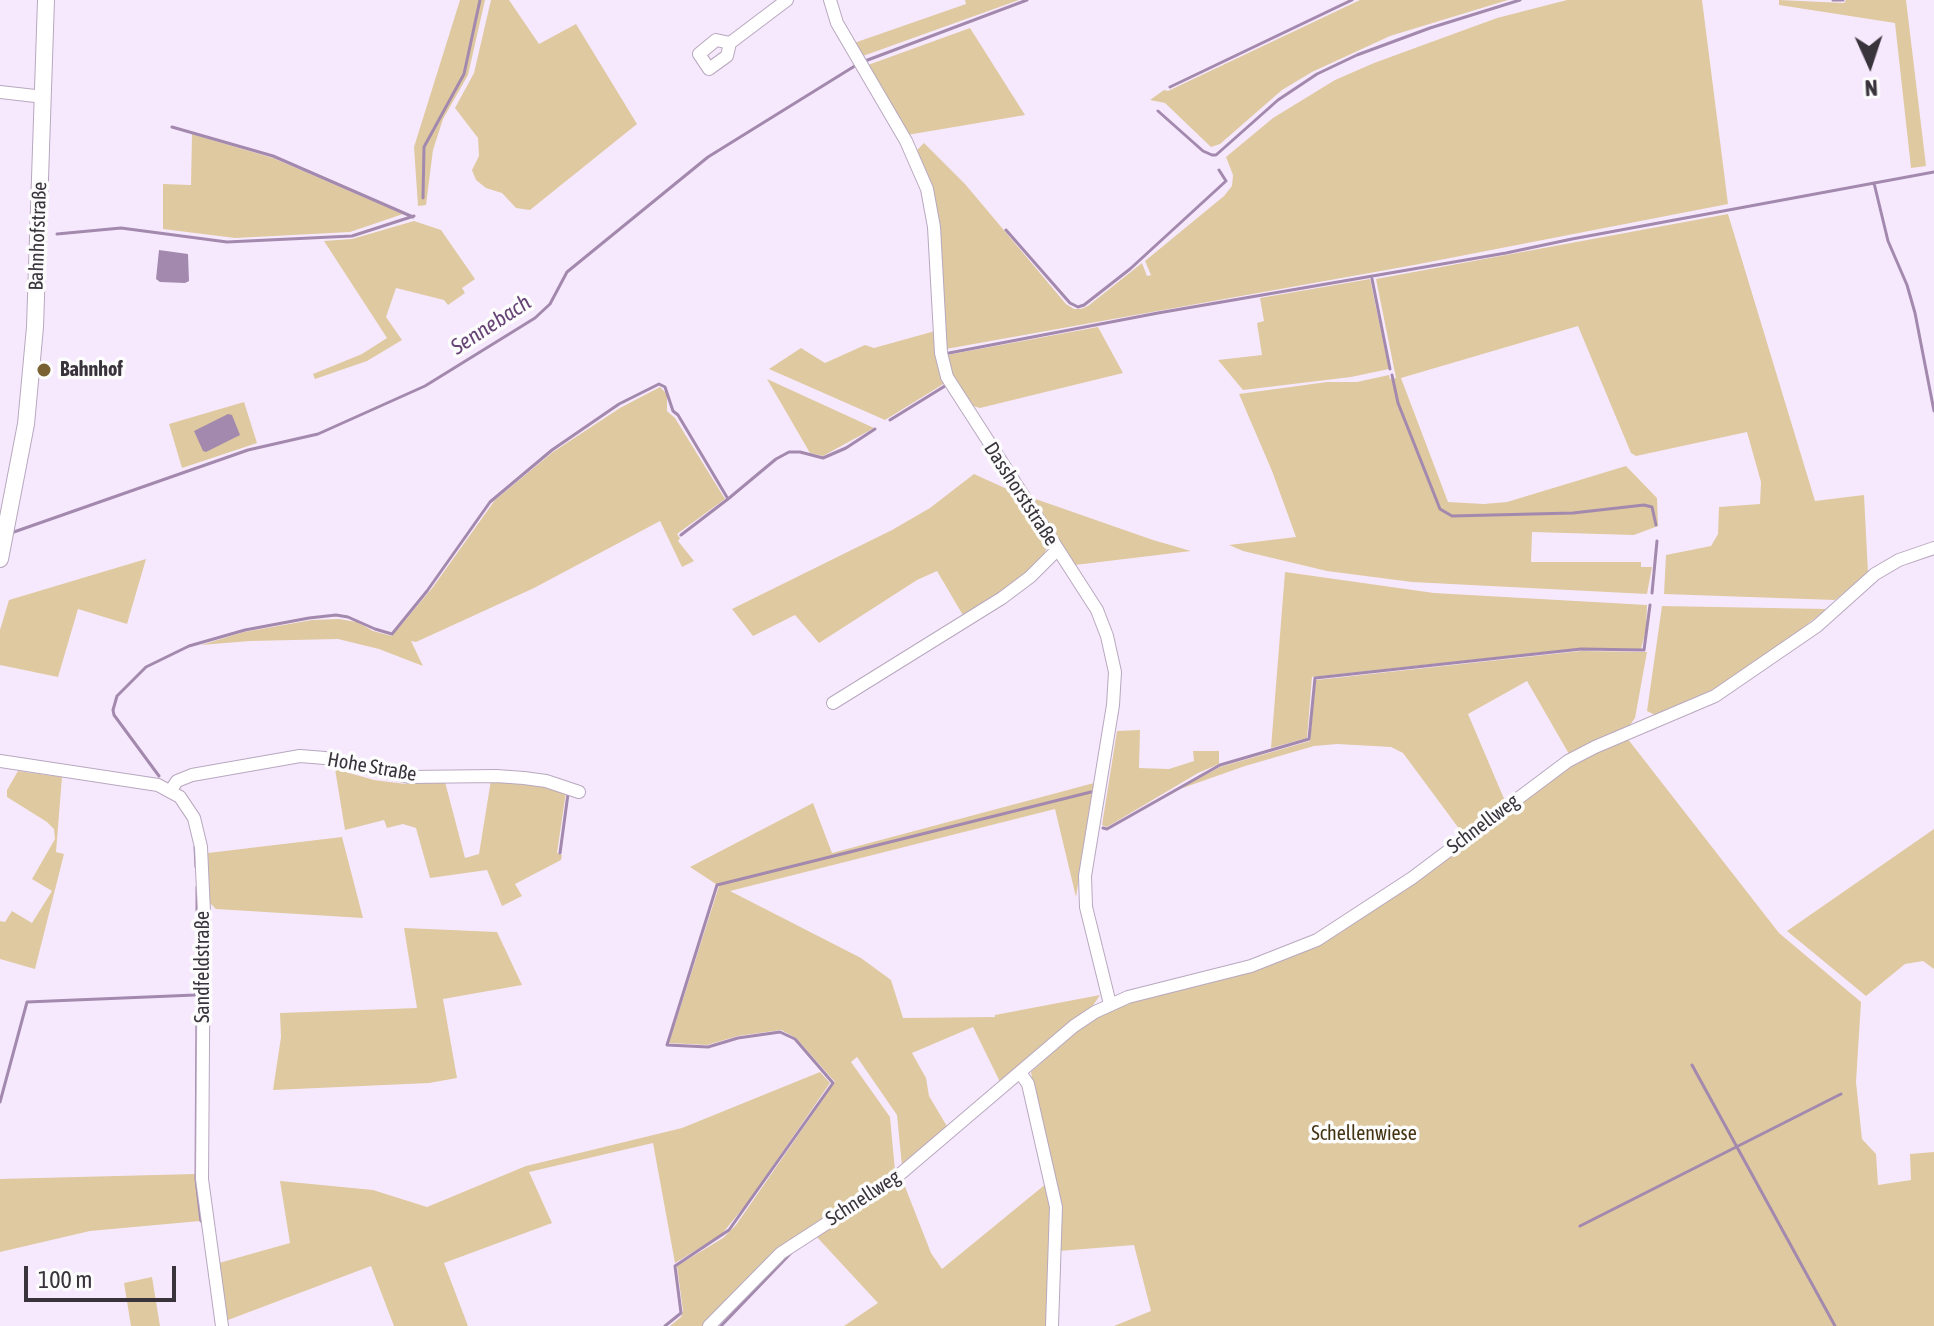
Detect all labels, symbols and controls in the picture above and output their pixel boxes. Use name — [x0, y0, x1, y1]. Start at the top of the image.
north arrow — [1830, 24, 1910, 104]
text: N — [1864, 75, 1878, 101]
street label: Bahnhofstraße — [24, 181, 52, 291]
water label: Sennebach — [446, 289, 536, 361]
place label: Bahnhof — [60, 358, 123, 382]
marker: Bahnhof — [35, 361, 53, 379]
street label: Dasshorststraße — [979, 438, 1063, 550]
street label: Hohe Straße — [326, 747, 418, 787]
street label: Schnellweg — [1442, 789, 1524, 859]
street label: Sandfeldstraße — [191, 911, 215, 1023]
park label: Schellenwiese — [1311, 1122, 1417, 1146]
street label: Schnellweg — [821, 1165, 905, 1231]
scale bar — [28, 1250, 180, 1300]
text: 100 m — [38, 1266, 92, 1293]

